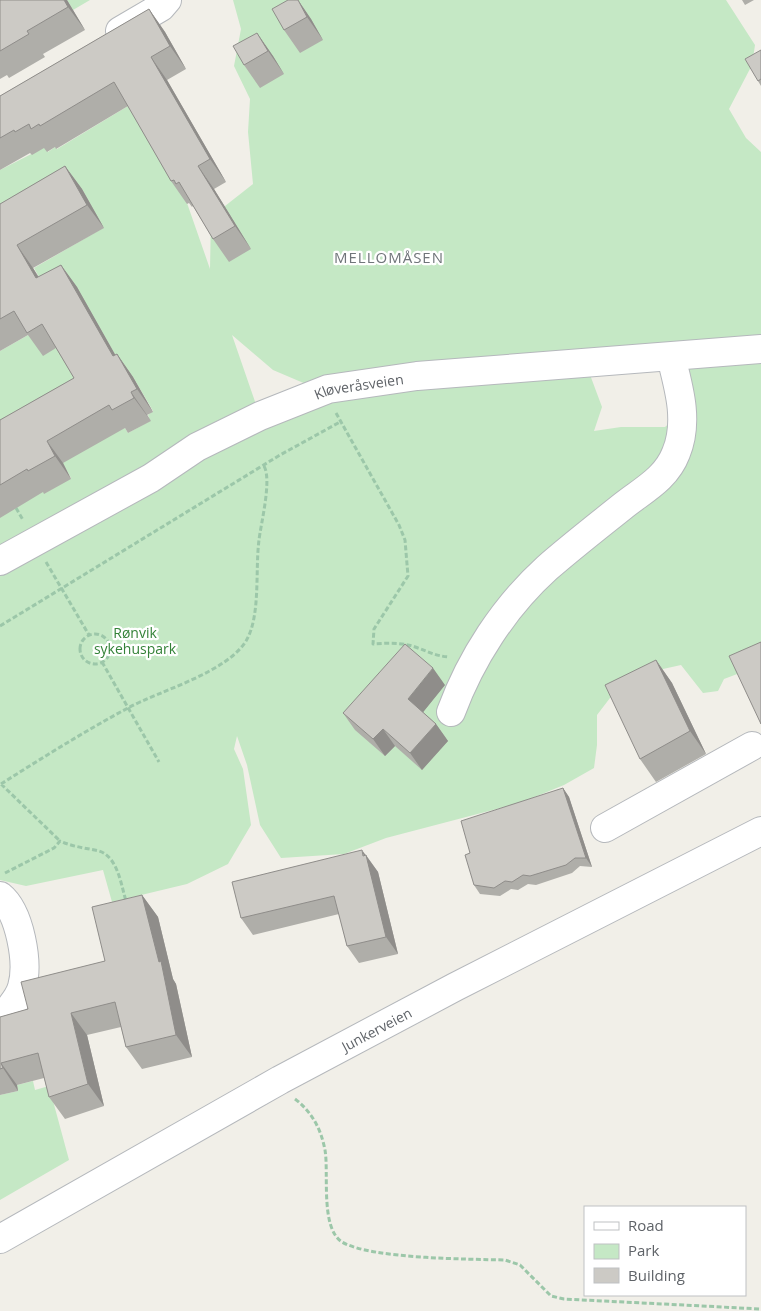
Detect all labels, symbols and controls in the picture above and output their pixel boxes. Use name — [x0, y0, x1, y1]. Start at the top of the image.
district label: MELLOMÅSEN — [334, 247, 444, 267]
street label: Kløveråsveien — [311, 369, 405, 403]
park label: Rønvik sykehuspark — [94, 623, 177, 658]
street label: Junkerveien — [336, 1002, 415, 1056]
legend — [584, 1206, 746, 1296]
text: Road — [628, 1215, 664, 1235]
text: Park — [628, 1240, 659, 1260]
text: Building — [628, 1265, 685, 1285]

